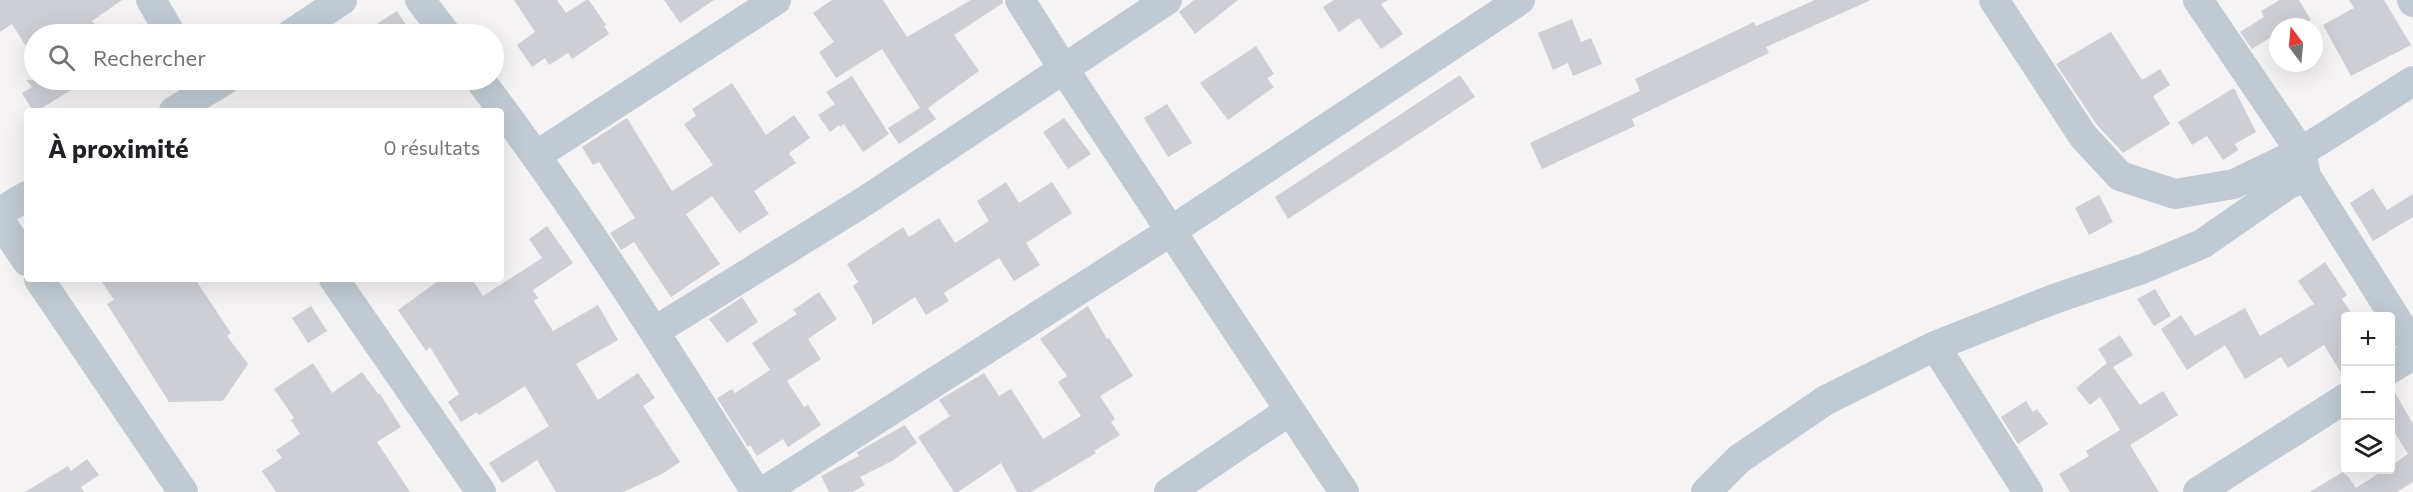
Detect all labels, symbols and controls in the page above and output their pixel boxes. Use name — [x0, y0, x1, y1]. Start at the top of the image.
north arrow — [2269, 18, 2323, 72]
search box — [24, 24, 504, 90]
icon: search — [45, 41, 78, 74]
text: Rechercher — [93, 44, 206, 71]
text: À proximité — [48, 132, 189, 163]
text: 0 résultats — [384, 135, 480, 159]
map controls — [2341, 312, 2395, 474]
button: + — [2341, 312, 2395, 366]
button: − — [2341, 366, 2395, 420]
button: layers — [2341, 420, 2395, 474]

